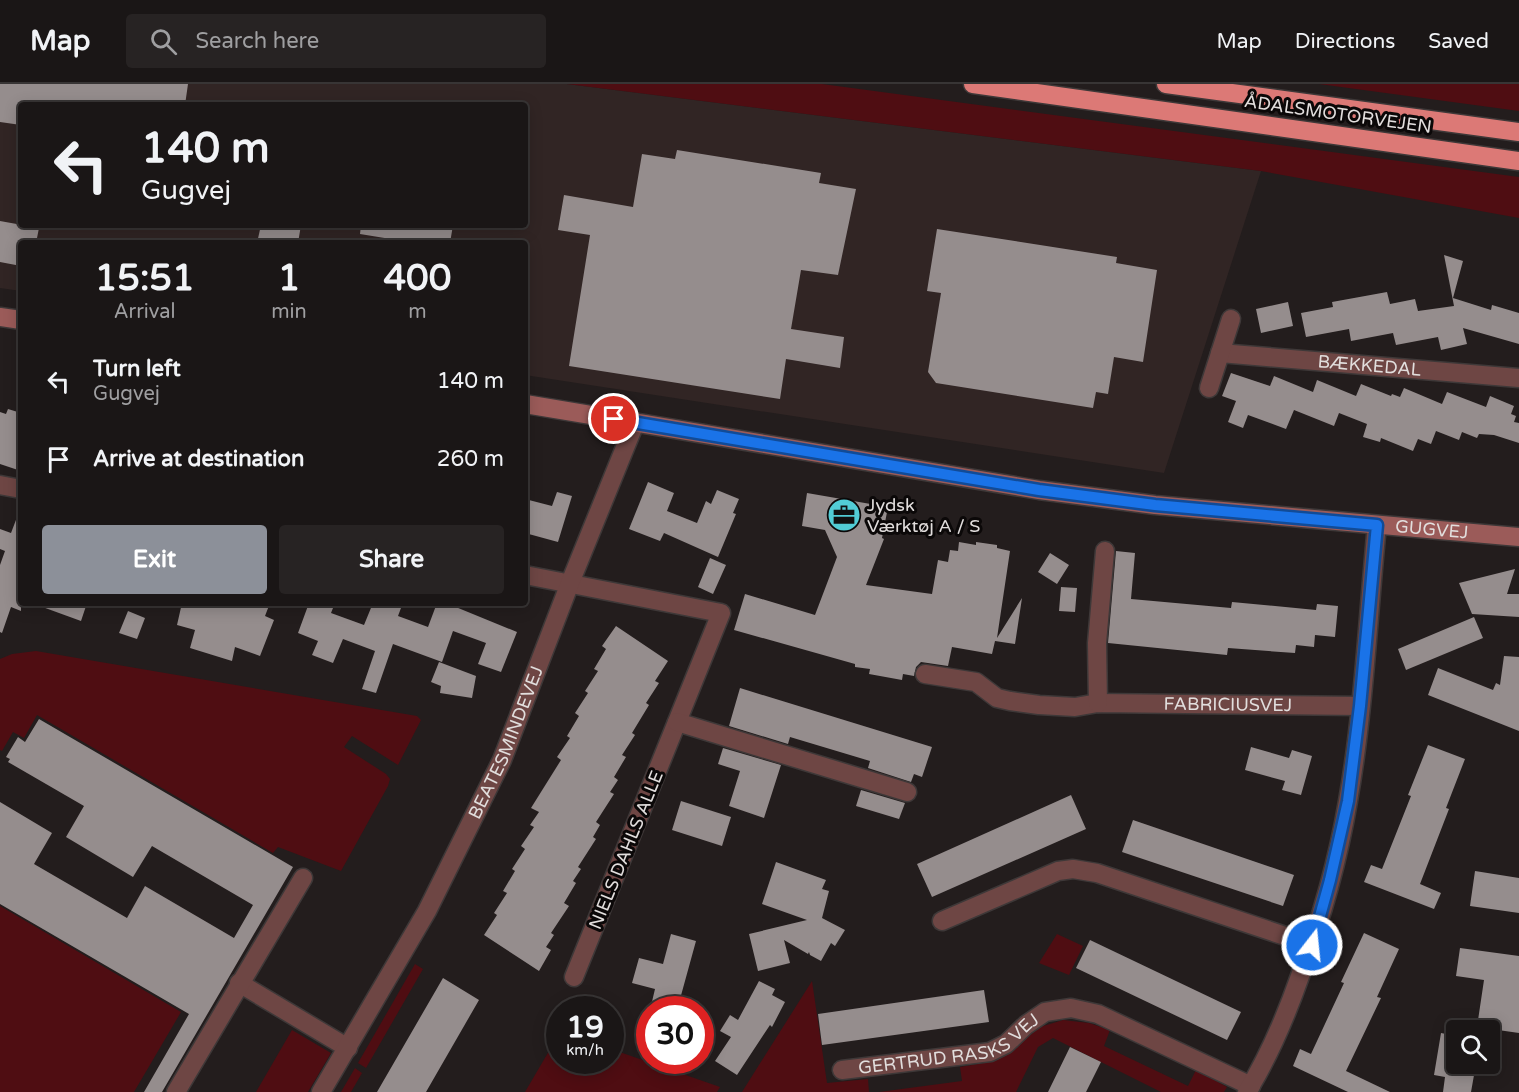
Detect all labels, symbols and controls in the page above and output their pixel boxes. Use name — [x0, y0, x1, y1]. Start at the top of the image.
search box — [126, 14, 546, 68]
text: Map — [30, 24, 90, 58]
icon: search — [147, 25, 180, 58]
text: Search here — [195, 28, 319, 54]
text: Map — [1216, 29, 1262, 54]
text: Directions — [1295, 29, 1395, 54]
text: Saved — [1428, 29, 1489, 54]
street label: ÅDALSMOTORVEJEN — [1243, 90, 1433, 138]
text: 140 m — [141, 123, 270, 174]
icon: left — [42, 126, 120, 204]
text: Gugvej — [141, 174, 231, 207]
text: 15:51 — [95, 257, 195, 300]
text: 1 — [278, 257, 300, 300]
text: 400 — [383, 257, 451, 300]
text: Arrival — [114, 300, 176, 324]
text: min — [271, 300, 307, 324]
text: m — [408, 300, 427, 324]
street label: BÆKKEDAL — [1317, 350, 1423, 381]
text: Turn left — [93, 356, 181, 382]
icon: left — [42, 365, 75, 398]
text: 140 m — [437, 368, 504, 394]
text: Gugvej — [93, 382, 160, 406]
pin — [588, 393, 639, 444]
icon: arrive — [597, 402, 630, 435]
icon: arrive — [42, 443, 75, 476]
text: Arrive at destination — [93, 446, 304, 472]
text: 260 m — [437, 446, 504, 472]
place label: Jydsk Værktøj A / S — [867, 494, 980, 537]
office icon: Jydsk Værktøj A / S — [826, 497, 862, 533]
street label: GUGVEJ — [1394, 515, 1469, 544]
button: Exit — [42, 525, 267, 594]
button: Share — [279, 525, 504, 594]
street label: BEATESMINDEVEJ — [463, 663, 548, 823]
street label: FABRICIUSVEJ — [1164, 693, 1292, 716]
street label: NIELS DAHLS ALLE — [584, 767, 668, 933]
position arrow — [1280, 913, 1344, 977]
speed limit sign: 30 — [636, 996, 714, 1074]
text: 19 — [566, 1009, 604, 1046]
street label: GERTRUD RASKS VEJ — [857, 1009, 1043, 1079]
map controls — [1446, 1020, 1500, 1074]
button: search — [1446, 1020, 1500, 1074]
text: km/h — [566, 1041, 604, 1059]

